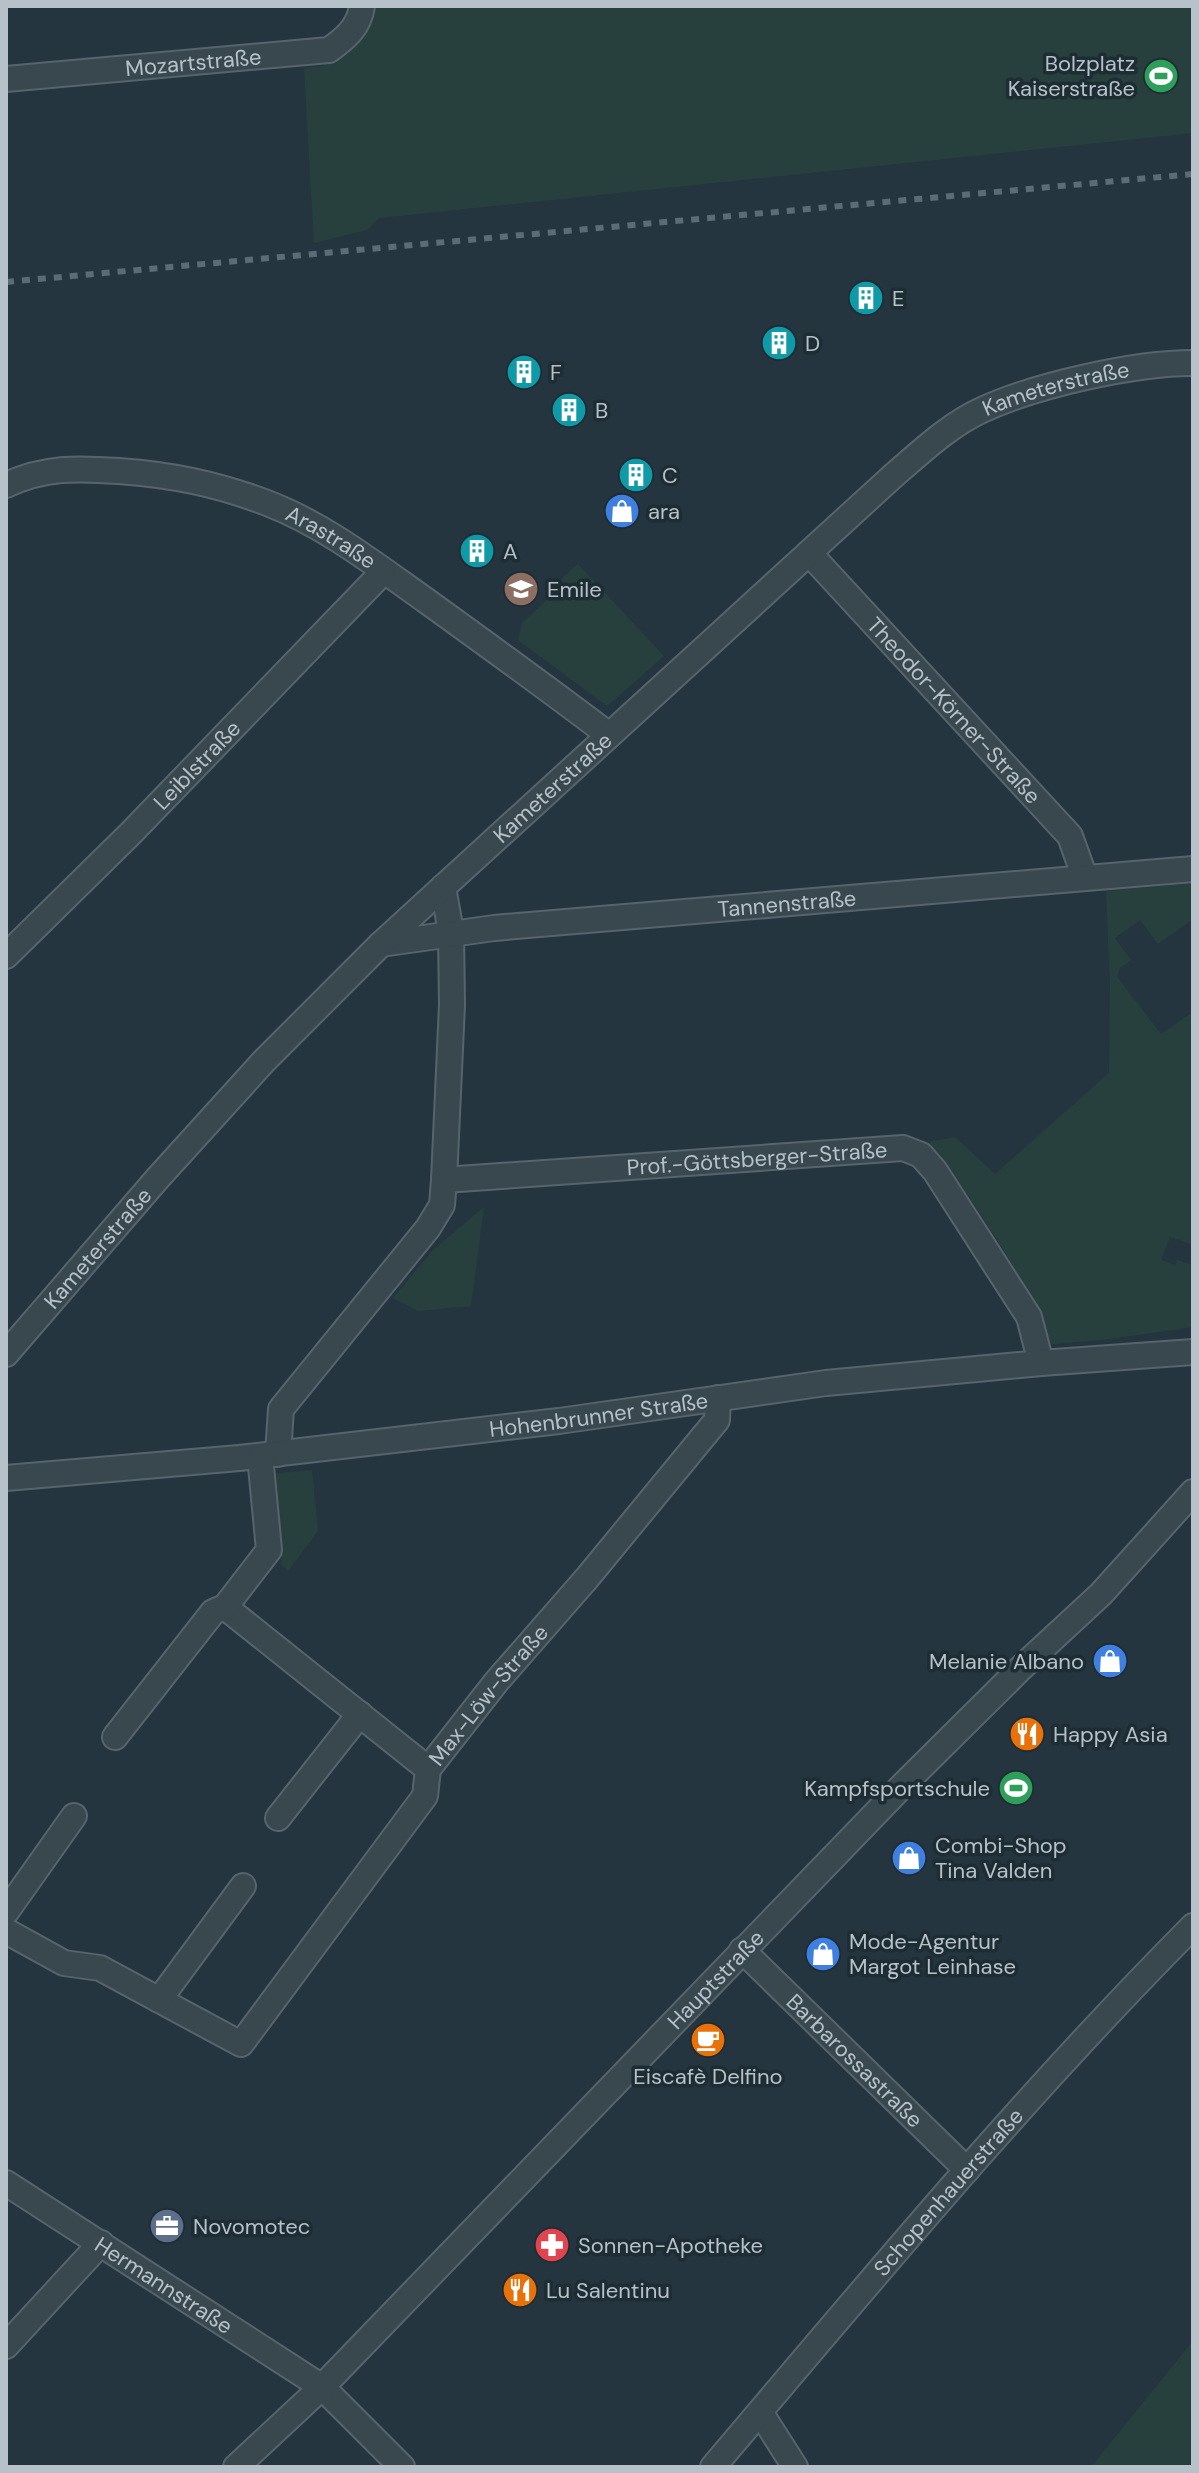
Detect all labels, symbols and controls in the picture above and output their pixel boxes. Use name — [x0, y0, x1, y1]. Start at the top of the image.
street label: Mozartstraße — [124, 42, 263, 83]
place label: Bolzplatz Kaiserstraße — [1008, 49, 1135, 103]
sports icon: Bolzplatz Kaiserstraße — [1142, 57, 1180, 95]
building icon: E — [847, 279, 885, 317]
place label: E — [892, 284, 904, 313]
building icon: D — [760, 324, 798, 362]
place label: D — [805, 329, 820, 358]
building icon: F — [505, 353, 543, 391]
street label: Kameterstraße — [978, 355, 1131, 423]
place label: F — [550, 358, 562, 387]
building icon: B — [550, 391, 588, 429]
place label: B — [595, 396, 608, 425]
building icon: C — [617, 456, 655, 494]
place label: C — [662, 461, 678, 490]
shop icon: ara — [603, 492, 641, 530]
place label: ara — [648, 497, 680, 526]
street label: Arastraße — [281, 499, 382, 576]
building icon: A — [458, 532, 496, 570]
place label: A — [503, 537, 518, 566]
school or university icon: Emile — [502, 570, 540, 608]
place label: Emile — [547, 575, 602, 604]
street label: Theodor-Körner-Straße — [860, 611, 1047, 810]
street label: Leiblstraße — [147, 714, 247, 816]
street label: Kameterstraße — [487, 726, 618, 849]
street label: Tannenstraße — [716, 883, 857, 924]
street label: Prof.-Göttsberger-Straße — [626, 1135, 888, 1182]
street label: Kameterstraße — [38, 1182, 158, 1315]
street label: Hohenbrunner Straße — [488, 1386, 710, 1444]
street label: Max-Löw-Straße — [422, 1619, 555, 1772]
shop icon: Melanie Albano — [1091, 1642, 1129, 1680]
place label: Melanie Albano — [929, 1647, 1084, 1676]
restaurant icon: Happy Asia — [1008, 1715, 1046, 1753]
place label: Happy Asia — [1053, 1720, 1168, 1749]
sports icon: Kampfsportschule — [997, 1769, 1035, 1807]
place label: Kampfsportschule — [804, 1774, 990, 1803]
place label: Combi-Shop Tina Valden — [935, 1831, 1067, 1885]
shop icon: Combi-Shop Tina Valden — [890, 1839, 928, 1877]
street label: Hauptstraße — [661, 1924, 771, 2036]
place label: Mode-Agentur Margot Leinhase — [849, 1927, 1016, 1981]
shop icon: Mode-Agentur Margot Leinhase — [804, 1935, 842, 1973]
street label: Barbarossastraße — [780, 1988, 929, 2134]
cafe icon: Eiscafè Delfino — [689, 2021, 727, 2059]
place label: Eiscafè Delfino — [633, 2062, 783, 2091]
street label: Schopenhauerstraße — [867, 2102, 1030, 2282]
office icon: Novomotec — [148, 2207, 186, 2245]
place label: Novomotec — [193, 2212, 310, 2241]
pharmacy icon: Sonnen-Apotheke — [533, 2226, 571, 2264]
street label: Hermannstraße — [89, 2230, 238, 2341]
place label: Sonnen-Apotheke — [578, 2231, 763, 2260]
restaurant icon: Lu Salentinu — [501, 2271, 539, 2309]
place label: Lu Salentinu — [546, 2276, 670, 2305]

